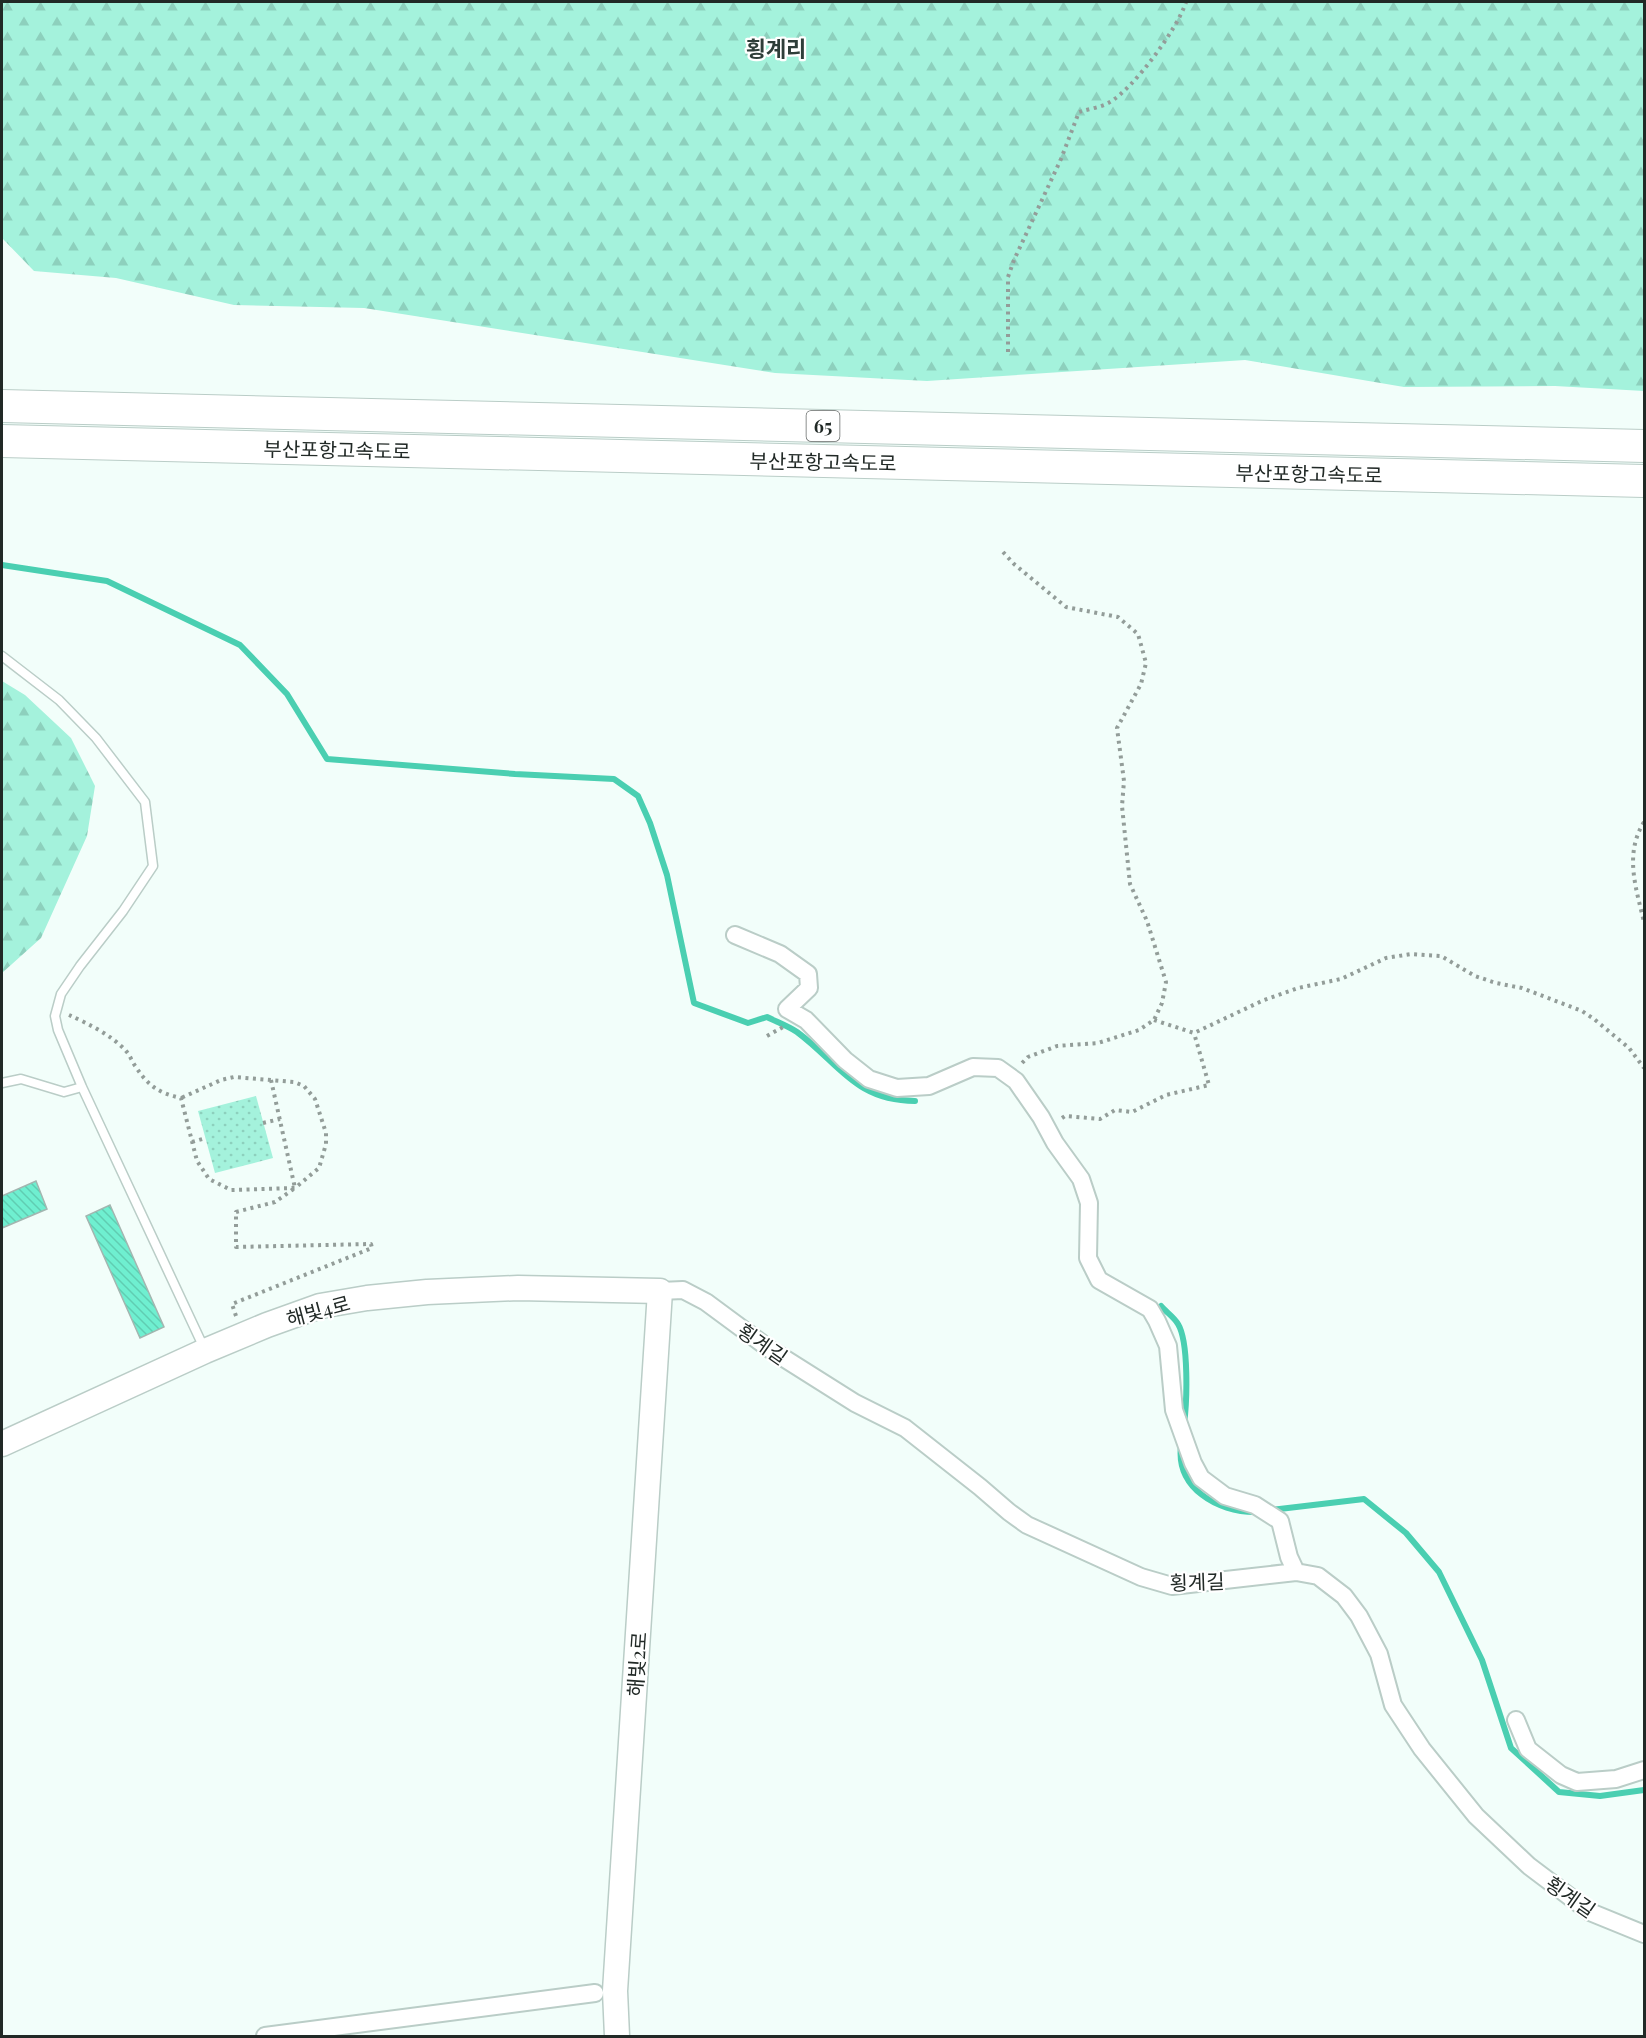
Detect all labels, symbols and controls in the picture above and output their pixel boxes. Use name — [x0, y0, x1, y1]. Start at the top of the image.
district label: 횡계리 — [746, 33, 806, 63]
road number: 65 — [806, 411, 840, 441]
street label: 부산포항고속도로 — [263, 434, 411, 464]
street label: 부산포항고속도로 — [749, 446, 897, 476]
street label: 부산포항고속도로 — [1235, 458, 1383, 488]
street label: 해빛4로 — [283, 1289, 353, 1331]
street label: 횡계길 — [733, 1316, 793, 1370]
street label: 횡계길 — [1169, 1567, 1225, 1595]
street label: 해빛2로 — [620, 1631, 652, 1697]
street label: 횡계길 — [1541, 1869, 1601, 1923]

